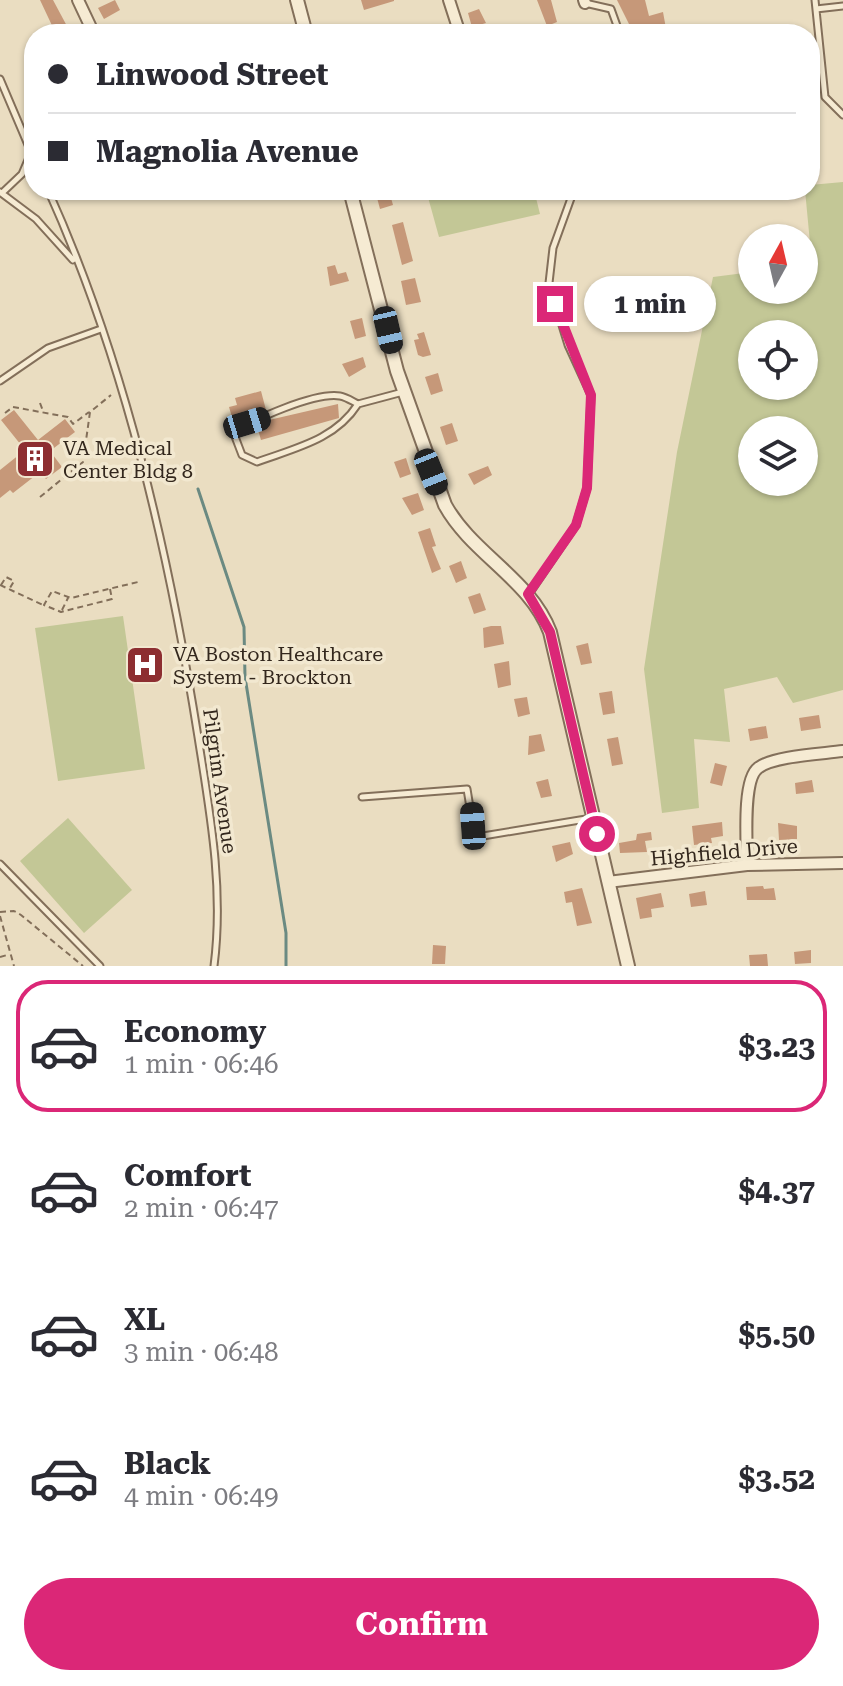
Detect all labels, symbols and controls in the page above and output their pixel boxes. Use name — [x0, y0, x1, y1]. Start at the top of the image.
text: Linwood Street — [96, 57, 329, 92]
text: Magnolia Avenue — [96, 134, 359, 169]
north arrow — [738, 224, 818, 304]
map controls — [738, 224, 818, 496]
callout: 1 min — [583, 276, 715, 332]
route end — [537, 286, 573, 322]
text: 1 min — [614, 289, 686, 319]
car — [371, 304, 405, 356]
button: locate — [738, 320, 818, 400]
car — [221, 405, 273, 441]
button: layers — [738, 416, 818, 496]
place label: VA Medical Center Bldg 8 — [63, 436, 193, 483]
building icon: VA Medical Center Bldg 8 — [14, 438, 56, 480]
car — [411, 445, 451, 499]
place label: VA Boston Healthcare System - Brockton — [173, 642, 383, 689]
hospital icon: VA Boston Healthcare System - Brockton — [124, 644, 166, 686]
street label: Pilgrim Avenue — [198, 707, 242, 855]
car — [459, 801, 487, 851]
route start — [579, 816, 615, 852]
street label: Highfield Drive — [649, 834, 799, 870]
icon: car — [28, 1010, 100, 1082]
text: Economy — [124, 1014, 266, 1049]
text: $3.23 — [738, 1029, 815, 1064]
text: 1 min · 06:46 — [124, 1049, 279, 1079]
icon: car — [28, 1154, 100, 1226]
text: Comfort — [124, 1158, 251, 1193]
text: $4.37 — [738, 1173, 815, 1208]
text: 2 min · 06:47 — [124, 1193, 279, 1223]
icon: car — [28, 1298, 100, 1370]
text: XL — [124, 1302, 165, 1337]
text: $5.50 — [738, 1317, 815, 1352]
text: 3 min · 06:48 — [124, 1337, 279, 1367]
icon: car — [28, 1442, 100, 1514]
text: Black — [124, 1446, 211, 1481]
text: $3.52 — [738, 1461, 815, 1496]
text: 4 min · 06:49 — [124, 1481, 279, 1511]
button: Confirm — [24, 1578, 819, 1670]

